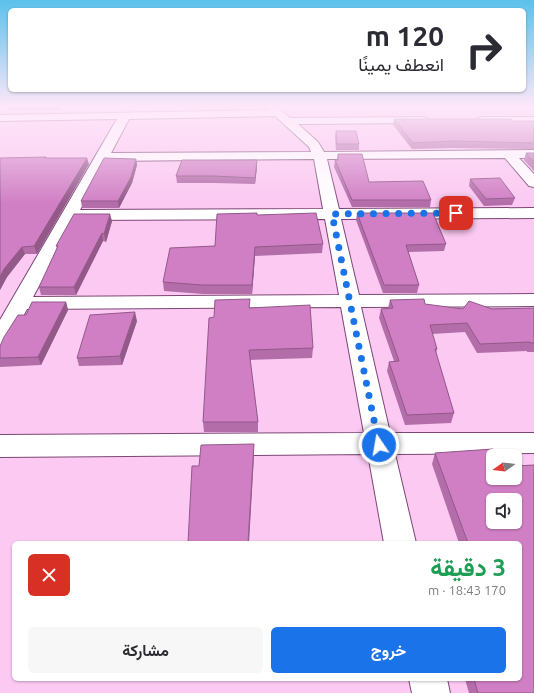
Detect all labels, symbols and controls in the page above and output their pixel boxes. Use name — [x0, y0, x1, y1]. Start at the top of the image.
text: 120 m — [366, 20, 444, 51]
icon: right — [458, 24, 510, 76]
text: انعطف يمينًا — [358, 54, 444, 74]
pin — [439, 196, 473, 230]
icon: arrive — [445, 202, 467, 224]
position arrow — [358, 424, 400, 466]
north arrow — [486, 449, 522, 485]
map controls — [486, 449, 522, 529]
button: sound — [486, 493, 522, 529]
button: close — [28, 554, 70, 596]
text: 3 دقيقة — [430, 554, 506, 581]
text: 170 m · 18:43 — [428, 583, 506, 597]
button: مشاركة — [28, 627, 263, 673]
button: خروج — [271, 627, 506, 673]

